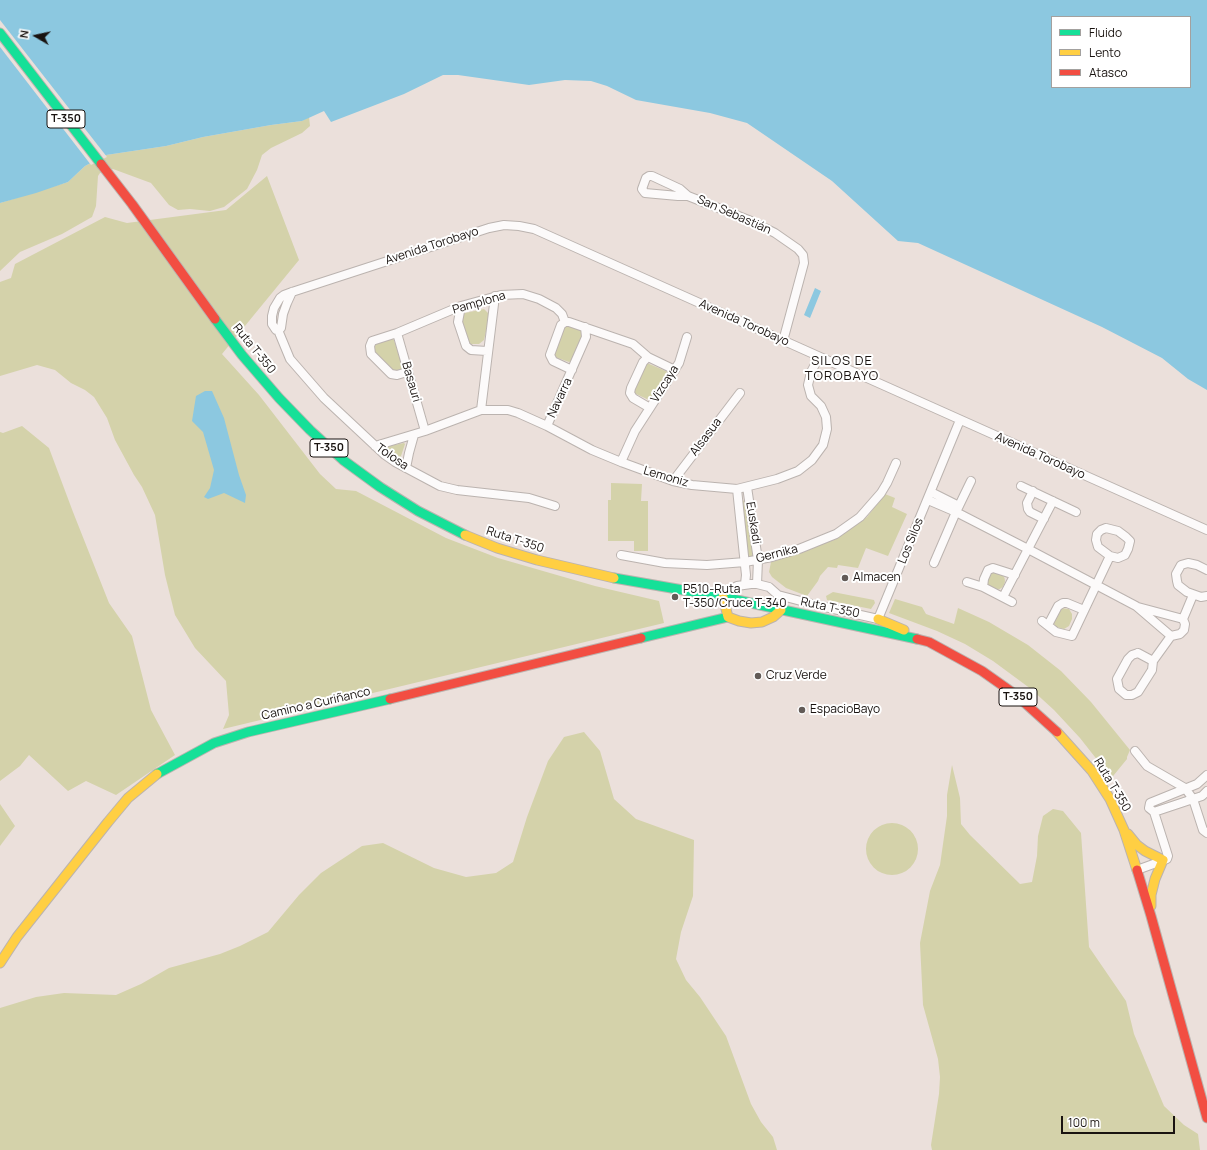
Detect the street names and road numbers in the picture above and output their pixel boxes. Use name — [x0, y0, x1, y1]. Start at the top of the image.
road number: T-350 — [47, 110, 85, 128]
street label: San Sebastián — [695, 192, 773, 238]
street label: Avenida Torobayo — [384, 224, 480, 268]
street label: Pamplona — [451, 289, 507, 317]
street label: Avenida Torobayo — [697, 297, 791, 349]
street label: Ruta T-350 — [230, 321, 278, 377]
street label: Basauri — [398, 360, 424, 404]
street label: Vizcaya — [648, 363, 682, 405]
street label: Navarra — [545, 376, 575, 420]
street label: Alsasua — [687, 415, 725, 459]
street label: Avenida Torobayo — [993, 430, 1087, 482]
road number: T-350 — [310, 439, 348, 457]
street label: Tolosa — [373, 441, 411, 473]
street label: Lemoniz — [642, 464, 690, 490]
street label: Euskadi — [743, 501, 763, 545]
street label: Los Silos — [895, 516, 927, 566]
street label: Ruta T-350 — [484, 524, 546, 556]
street label: Gernika — [755, 542, 799, 566]
street label: Ruta T-350 — [799, 595, 861, 621]
street label: Camino a Curiñanco — [260, 684, 372, 724]
road number: T-350 — [999, 688, 1037, 706]
street label: Ruta T-350 — [1090, 756, 1134, 814]

